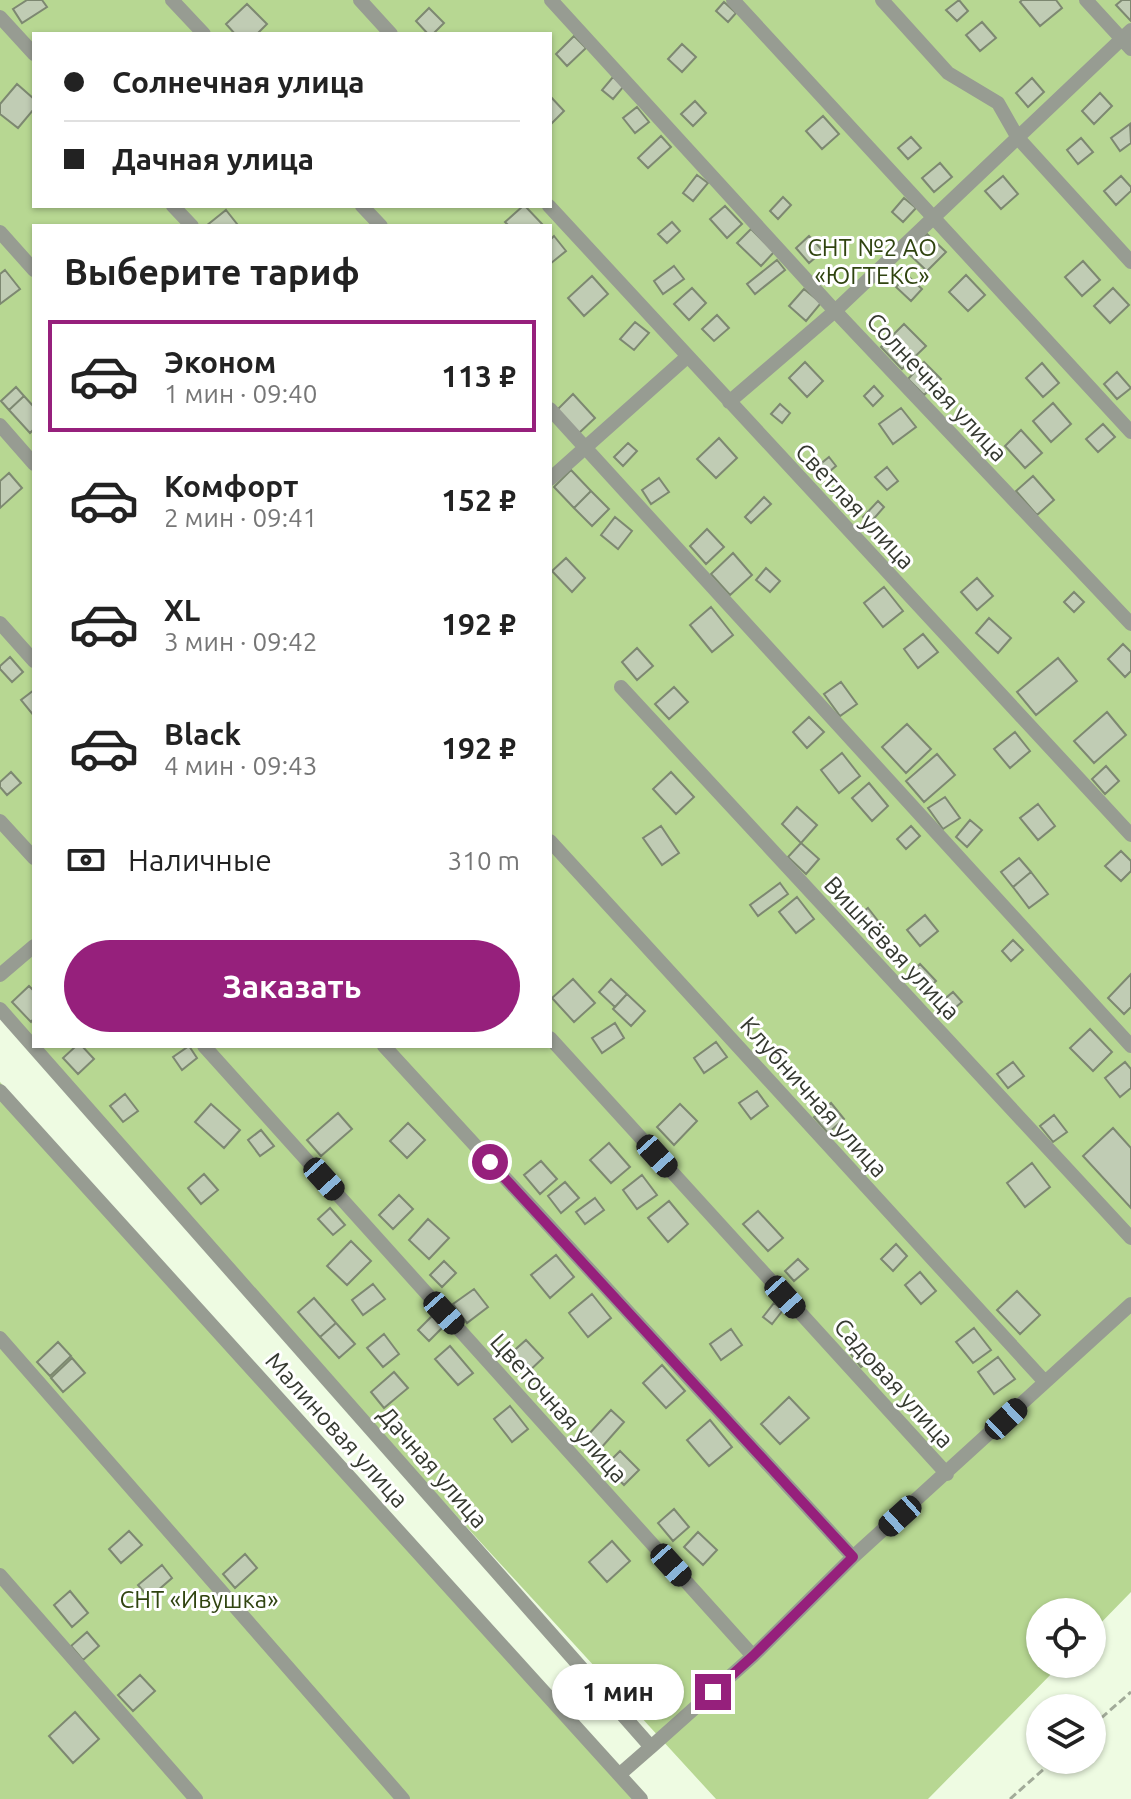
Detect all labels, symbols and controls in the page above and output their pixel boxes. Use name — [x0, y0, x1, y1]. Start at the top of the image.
text: Солнечная улица — [112, 65, 365, 99]
text: Дачная улица — [112, 142, 314, 176]
park label: СНТ №2 АО «ЮГТЕКС» — [807, 234, 937, 289]
text: Выберите тариф — [64, 251, 360, 292]
street label: Солнечная улица — [861, 307, 1013, 467]
icon: car — [68, 340, 140, 412]
text: Эконом — [164, 345, 276, 379]
text: 113 ₽ — [441, 359, 516, 393]
text: 1 мин · 09:40 — [164, 379, 317, 408]
street label: Светлая улица — [790, 438, 920, 574]
icon: car — [68, 464, 140, 536]
text: Комфорт — [164, 469, 298, 503]
text: 152 ₽ — [441, 483, 516, 517]
text: 2 мин · 09:41 — [164, 503, 317, 532]
icon: car — [68, 588, 140, 660]
text: XL — [164, 593, 200, 627]
text: 192 ₽ — [441, 607, 516, 641]
text: 3 мин · 09:42 — [164, 627, 317, 656]
icon: car — [68, 712, 140, 784]
text: Black — [164, 717, 241, 751]
text: 192 ₽ — [441, 731, 516, 765]
text: 4 мин · 09:43 — [164, 751, 317, 780]
icon: cash — [64, 838, 108, 882]
text: Наличные — [128, 843, 272, 877]
text: 310 m — [448, 846, 520, 875]
street label: Вишнёвая улица — [819, 871, 965, 1025]
button: Заказать — [64, 940, 520, 1032]
street label: Клубничная улица — [735, 1011, 893, 1183]
car — [632, 1130, 682, 1182]
route start — [472, 1144, 508, 1180]
car — [299, 1153, 349, 1205]
car — [760, 1271, 810, 1323]
car — [419, 1287, 469, 1339]
street label: Садовая улица — [829, 1313, 959, 1453]
street label: Цветочная улица — [485, 1328, 633, 1488]
street label: Малиновая улица — [260, 1347, 414, 1513]
car — [980, 1394, 1032, 1444]
street label: Дачная улица — [373, 1401, 493, 1533]
car — [874, 1491, 926, 1541]
car — [646, 1539, 696, 1591]
park label: СНТ «Ивушка» — [120, 1586, 278, 1613]
map controls — [1026, 1598, 1106, 1774]
button: locate — [1026, 1598, 1106, 1678]
callout: 1 мин — [553, 1664, 685, 1720]
route end — [695, 1674, 731, 1710]
text: 1 мин — [582, 1677, 654, 1706]
button: layers — [1026, 1694, 1106, 1774]

